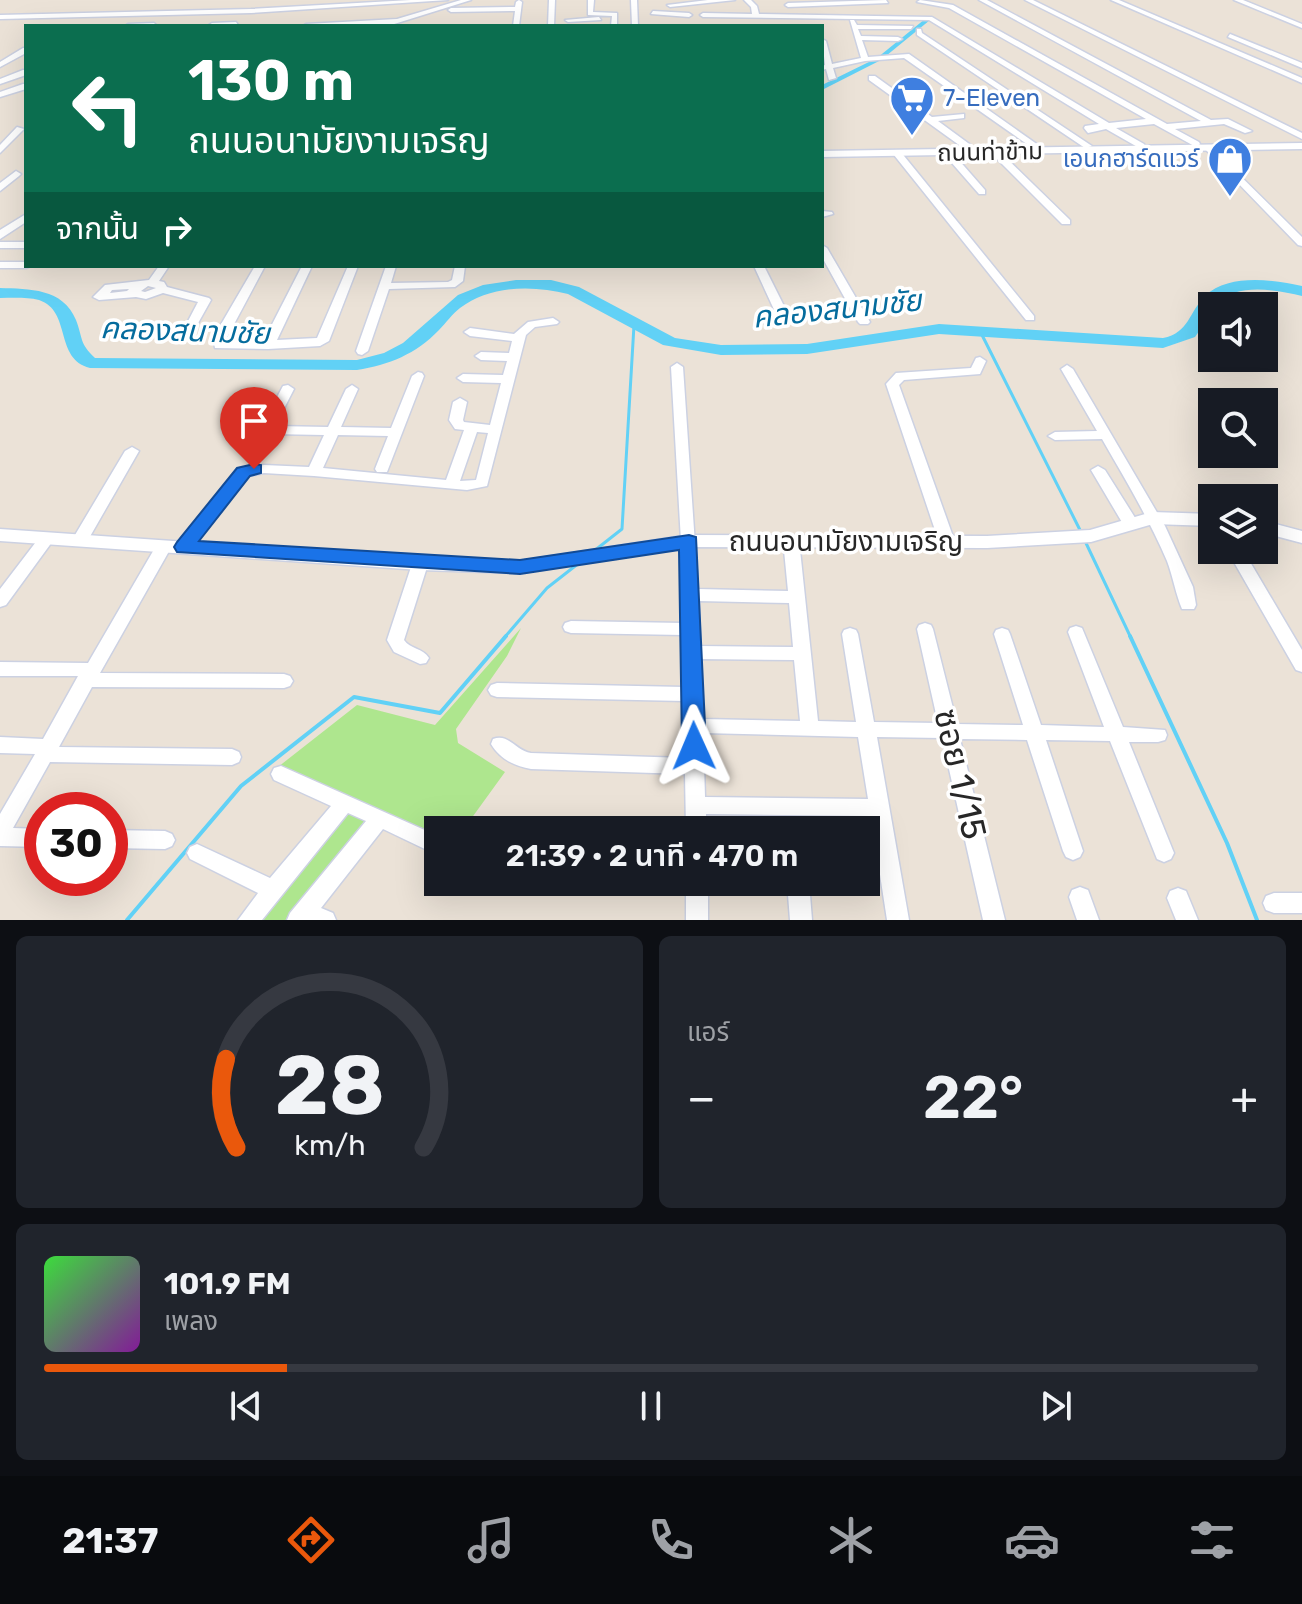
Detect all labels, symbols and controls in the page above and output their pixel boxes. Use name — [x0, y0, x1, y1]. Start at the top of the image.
text: 130 m — [188, 48, 354, 114]
icon: left — [56, 56, 160, 160]
supermarket icon: 7-Eleven — [888, 74, 936, 137]
place label: 7-Eleven — [943, 84, 1040, 112]
text: ถนนอนามัยงามเจริญ — [188, 119, 490, 162]
shop icon: เอนกฮาร์ดแวร์ — [1206, 135, 1254, 198]
street label: ถนนท่าข้าม — [937, 137, 1043, 167]
place label: เอนกฮาร์ดแวร์ — [1063, 145, 1200, 173]
icon: right — [155, 208, 199, 252]
text: จากนั้น — [56, 211, 139, 247]
water label: คลองสนามชัย — [751, 282, 925, 336]
map controls — [1198, 292, 1278, 564]
button: sound — [1198, 292, 1278, 372]
water label: คลองสนามชัย — [100, 310, 272, 352]
pin — [220, 387, 288, 469]
button: search — [1198, 388, 1278, 468]
icon: arrive — [232, 399, 276, 443]
button: layers — [1198, 484, 1278, 564]
street label: ถนนอนามัยงามเจริญ — [729, 525, 963, 558]
position arrow — [652, 704, 736, 788]
street label: ซอย 1/15 — [925, 705, 995, 843]
speed limit sign: 30 — [24, 792, 128, 896]
text: 21:39 · 2 นาที · 470 m — [506, 838, 798, 874]
text: แอร์ — [687, 1017, 729, 1048]
text: 28 — [274, 1036, 385, 1135]
text: 22° — [923, 1062, 1023, 1133]
text: − — [687, 1072, 716, 1124]
text: + — [1231, 1072, 1258, 1124]
text: km/h — [294, 1128, 365, 1162]
text: 101.9 FM — [164, 1266, 291, 1302]
text: เพลง — [164, 1306, 218, 1337]
icon: previous — [224, 1384, 268, 1428]
icon: pause — [629, 1384, 673, 1428]
icon: next — [1034, 1384, 1078, 1428]
icon: directions — [283, 1512, 339, 1568]
icon: music — [463, 1512, 519, 1568]
icon: phone — [643, 1512, 699, 1568]
icon: climate — [823, 1512, 879, 1568]
icon: car — [1004, 1512, 1060, 1568]
icon: filters — [1184, 1512, 1240, 1568]
text: 21:37 — [62, 1519, 158, 1562]

